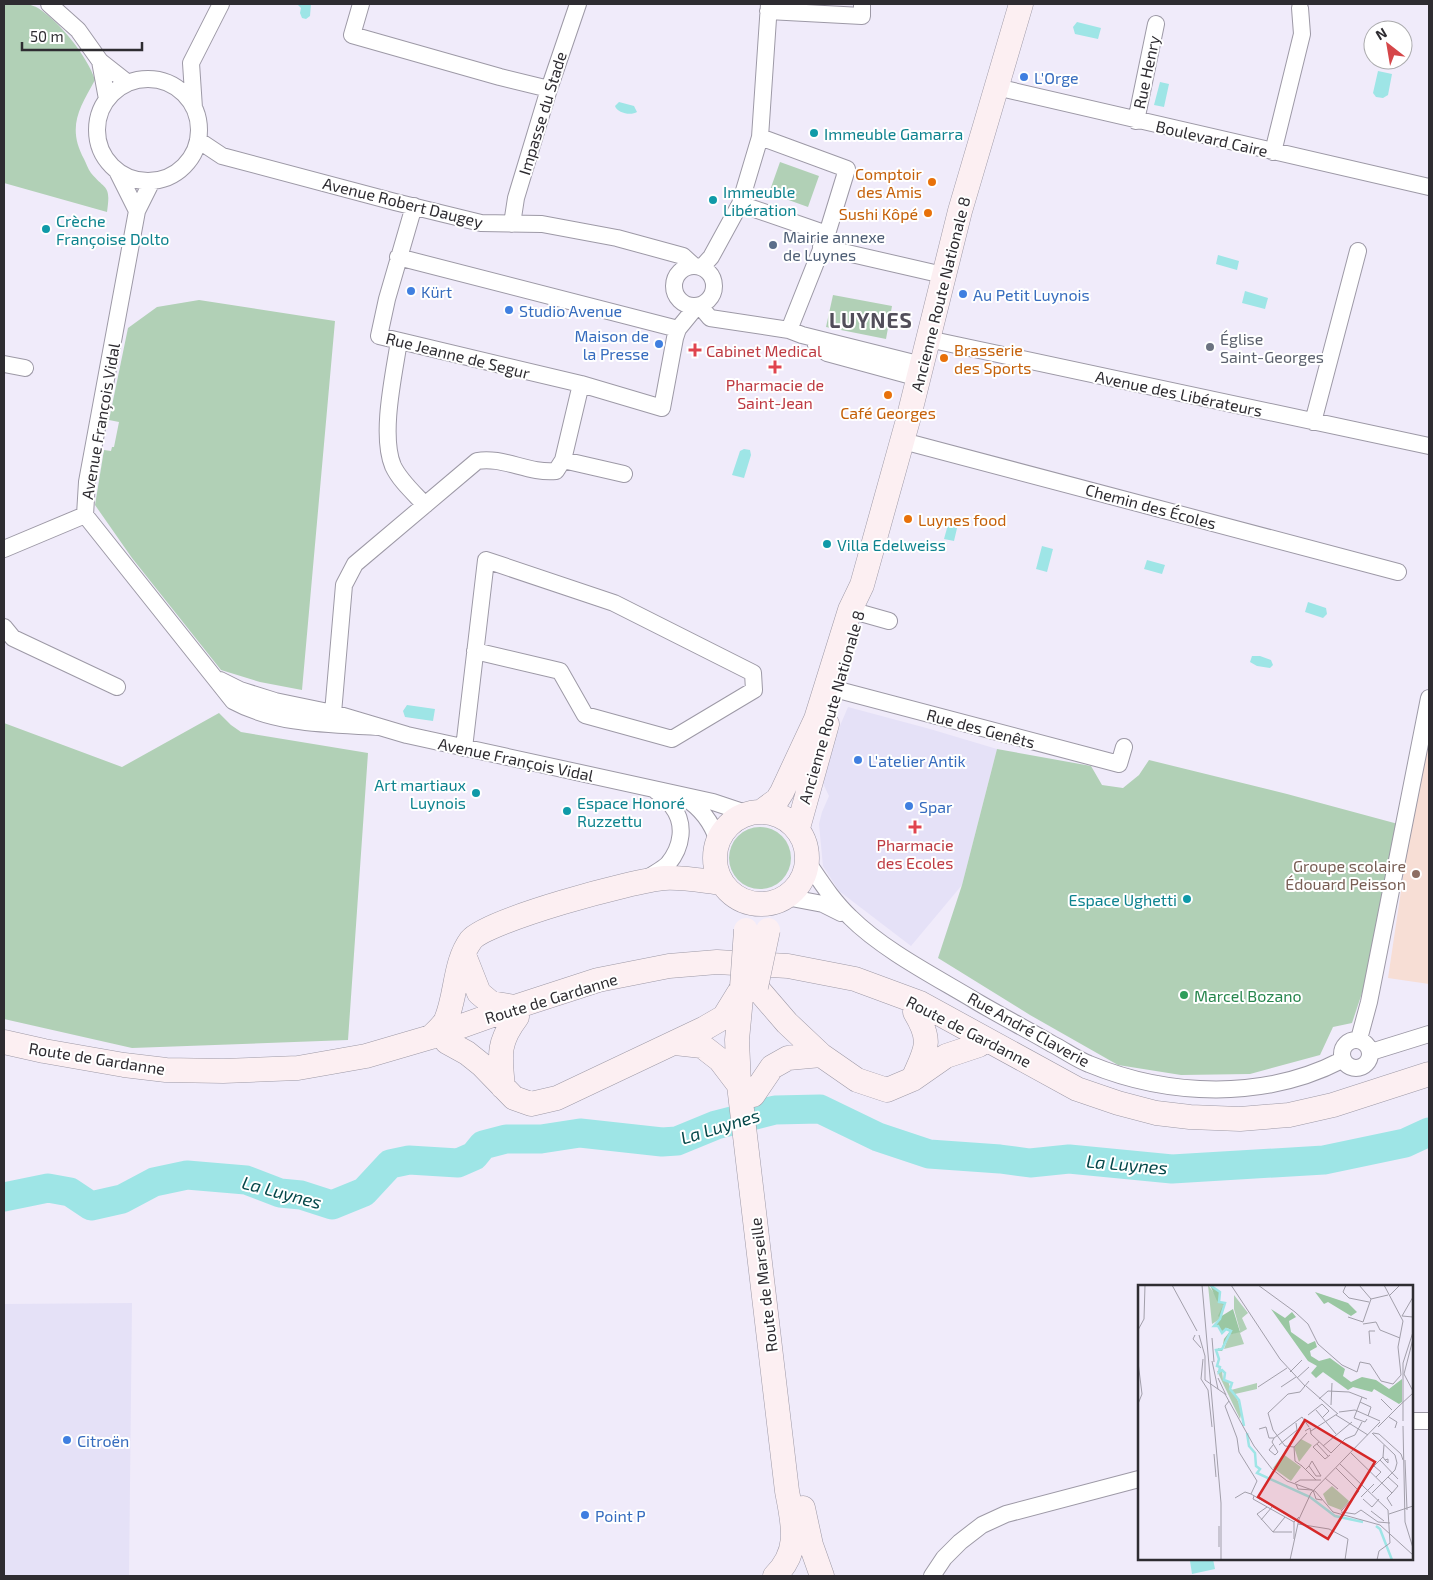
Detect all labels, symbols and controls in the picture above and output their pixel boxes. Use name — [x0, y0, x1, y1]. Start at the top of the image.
scale bar — [22, 20, 142, 52]
north arrow — [1363, 20, 1413, 70]
text: N — [1372, 24, 1390, 43]
text: 50 m — [30, 27, 64, 45]
street label: Rue Henry — [1129, 33, 1163, 110]
street label: Impasse du Stade — [514, 49, 570, 177]
place label: L'Orge — [1034, 68, 1079, 87]
marker: L'Orge — [1018, 71, 1030, 83]
street label: Boulevard Caire — [1154, 116, 1270, 160]
place label: Immeuble Gamarra — [824, 124, 963, 143]
marker: Immeuble Gamarra — [808, 127, 820, 139]
place label: Comptoir des Amis — [855, 164, 923, 201]
street label: Avenue Robert Daugey — [321, 173, 486, 231]
marker: Comptoir des Amis — [926, 176, 938, 188]
place label: Immeuble Libération — [723, 182, 797, 219]
marker: Immeuble Libération — [707, 194, 719, 206]
street label: Ancienne Route Nationale 8 — [907, 194, 973, 394]
place label: Sushi Kôpé — [839, 204, 918, 223]
marker: Sushi Kôpé — [922, 207, 934, 219]
place label: Crèche Françoise Dolto — [56, 211, 169, 249]
marker: Crèche Françoise Dolto — [40, 223, 52, 235]
place label: Mairie annexe de Luynes — [783, 227, 885, 264]
marker: Mairie annexe de Luynes — [767, 239, 779, 251]
place label: Kürt — [421, 282, 452, 301]
marker: Kürt — [405, 285, 417, 297]
place label: Au Petit Luynois — [973, 285, 1090, 304]
marker: Au Petit Luynois — [957, 288, 969, 300]
place label: Studio Avenue — [519, 301, 622, 320]
marker: Studio Avenue — [503, 304, 515, 316]
district label: LUYNES — [829, 307, 913, 332]
place label: Maison de la Presse — [574, 326, 649, 363]
street label: Rue Jeanne de Segur — [384, 328, 533, 382]
place label: Église Saint-Georges — [1220, 329, 1324, 366]
marker: Maison de la Presse — [653, 338, 665, 350]
place label: Brasserie des Sports — [954, 340, 1031, 377]
street label: Avenue François Vidal — [77, 341, 124, 501]
place label: Cabinet Medical — [706, 341, 822, 360]
marker: Église Saint-Georges — [1204, 341, 1216, 353]
marker: Cabinet Medical — [688, 343, 702, 357]
marker: Brasserie des Sports — [938, 352, 950, 364]
marker: Pharmacie de Saint-Jean — [769, 361, 781, 373]
street label: Avenue des Libérateurs — [1094, 366, 1264, 420]
place label: Pharmacie de Saint-Jean — [726, 375, 824, 412]
marker: Café Georges — [882, 389, 894, 401]
place label: Café Georges — [840, 403, 936, 422]
street label: Chemin des Écoles — [1084, 479, 1218, 533]
place label: Luynes food — [918, 510, 1006, 529]
marker: Luynes food — [902, 513, 914, 525]
place label: Villa Edelweiss — [837, 535, 946, 554]
marker: Villa Edelweiss — [821, 538, 833, 550]
street label: Ancienne Route Nationale 8 — [794, 608, 868, 806]
street label: Rue des Genêts — [925, 704, 1037, 752]
street label: Avenue François Vidal — [436, 733, 596, 786]
place label: L'atelier Antik — [868, 751, 966, 770]
marker: L'atelier Antik — [852, 754, 864, 766]
place label: Art martiaux Luynois — [374, 775, 467, 812]
marker: Art martiaux Luynois — [470, 787, 482, 799]
place label: Espace Honoré Ruzzettu — [577, 793, 685, 830]
place label: Spar — [919, 797, 953, 816]
marker: Spar — [903, 800, 915, 812]
marker: Espace Honoré Ruzzettu — [561, 805, 573, 817]
marker: Pharmacie des Ecoles — [909, 821, 921, 833]
place label: Pharmacie des Ecoles — [876, 835, 954, 872]
place label: Groupe scolaire Édouard Peisson — [1285, 856, 1406, 893]
marker: Groupe scolaire Édouard Peisson — [1410, 868, 1422, 880]
place label: Espace Ughetti — [1068, 890, 1177, 909]
marker: Espace Ughetti — [1181, 893, 1193, 905]
street label: Route de Gardanne — [482, 969, 620, 1027]
place label: Marcel Bozano — [1194, 986, 1302, 1005]
street label: Rue André Claverie — [965, 988, 1093, 1070]
marker: Marcel Bozano — [1178, 989, 1190, 1001]
street label: Route de Gardanne — [903, 991, 1035, 1071]
street label: Route de Gardanne — [27, 1038, 167, 1078]
water label: La Luynes — [678, 1104, 762, 1148]
water label: La Luynes — [1085, 1149, 1169, 1179]
water label: La Luynes — [240, 1171, 324, 1213]
street label: Route de Marseille — [745, 1217, 781, 1353]
inset map — [1138, 1285, 1413, 1560]
place label: Citroën — [77, 1431, 129, 1450]
marker: Citroën — [61, 1434, 73, 1446]
place label: Point P — [595, 1506, 646, 1525]
marker: Point P — [579, 1509, 591, 1521]

